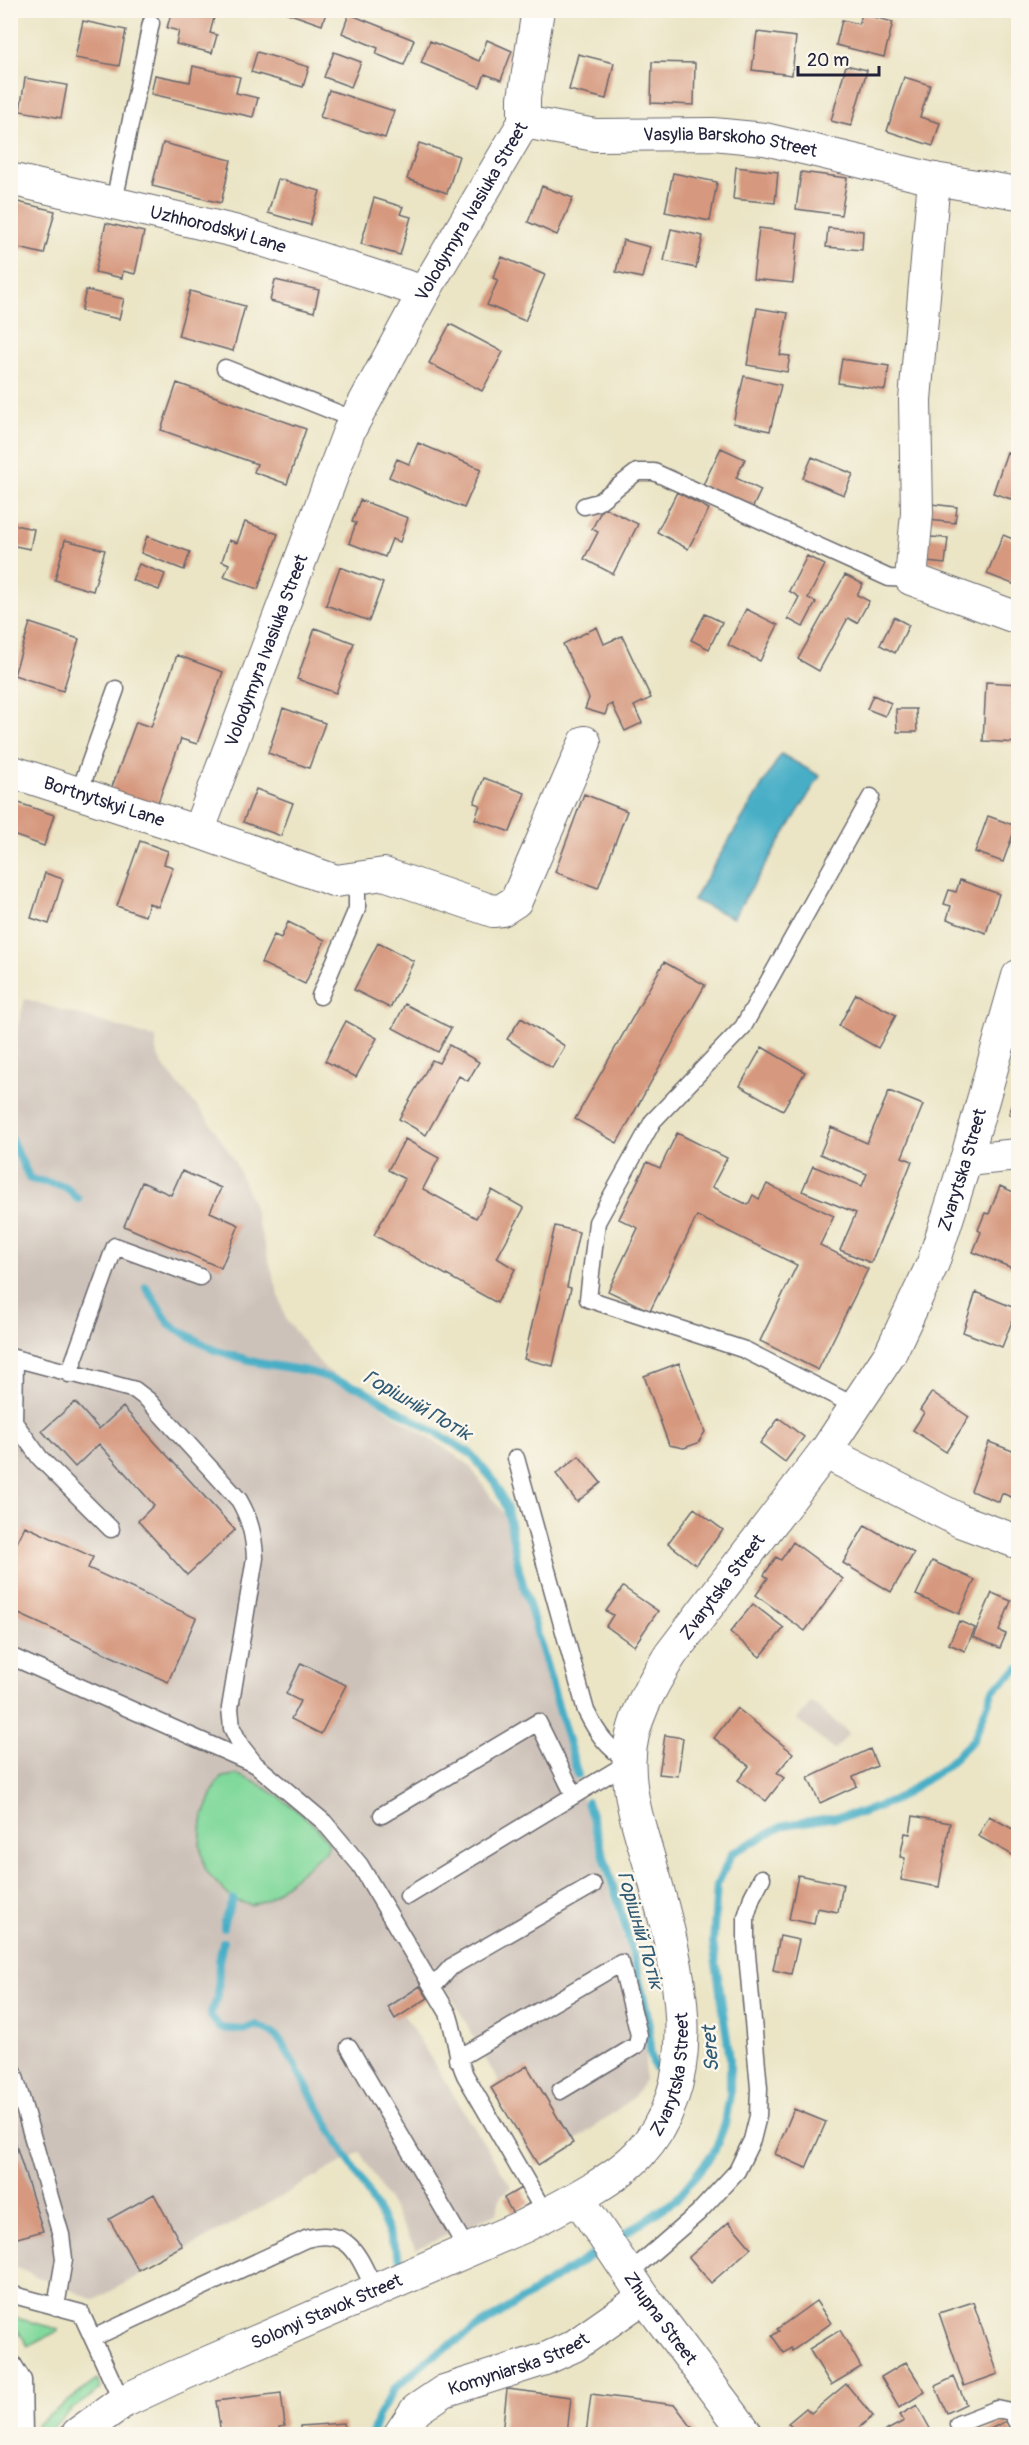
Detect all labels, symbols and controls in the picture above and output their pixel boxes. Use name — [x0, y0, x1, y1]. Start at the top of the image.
scale bar — [798, 39, 879, 77]
text: 20 m — [807, 49, 849, 72]
street label: Volodymyra Ivasiuka Street — [410, 117, 534, 305]
street label: Vasylia Barskoho Street — [643, 123, 820, 163]
street label: Uzhhorodskyi Lane — [148, 201, 289, 259]
street label: Volodymyra Ivasiuka Street — [220, 550, 314, 750]
street label: Bortnytskyi Lane — [41, 772, 168, 832]
street label: Zvarytska Street — [933, 1105, 992, 1234]
water label: Горішній Потік — [359, 1364, 478, 1447]
street label: Zvarytska Street — [675, 1529, 771, 1645]
water label: Горішній Потік — [612, 1868, 670, 1994]
street label: Zvarytska Street — [645, 2011, 694, 2140]
water label: Seret — [696, 2023, 725, 2073]
street label: Zhupna Street — [619, 2268, 702, 2370]
street label: Solonyi Stavok Street — [247, 2269, 407, 2355]
street label: Komyniarska Street — [445, 2327, 595, 2401]

